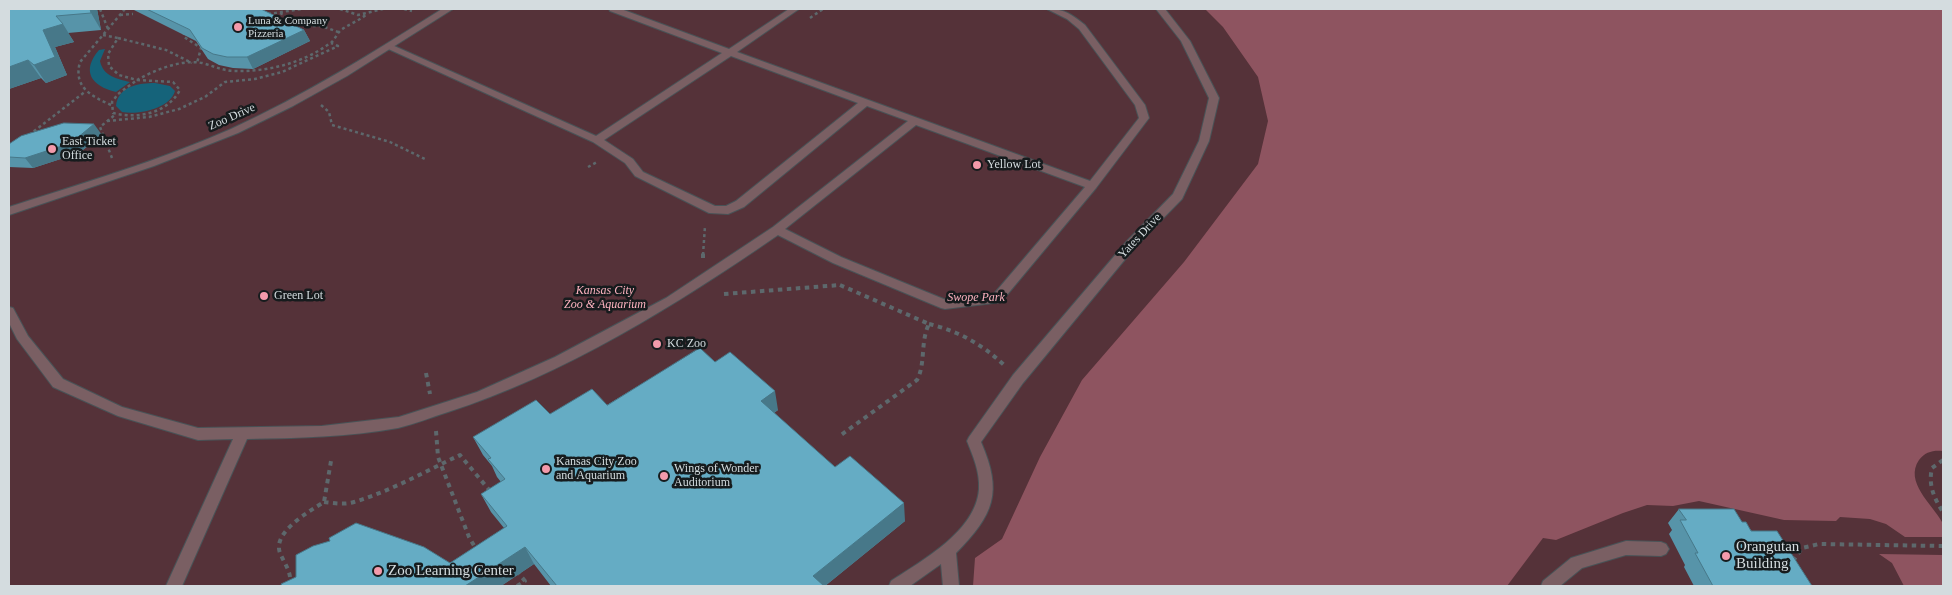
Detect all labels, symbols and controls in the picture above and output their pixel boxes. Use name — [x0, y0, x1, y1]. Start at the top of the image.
place label: Luna & Company Pizzeria — [248, 14, 327, 40]
marker: Luna & Company Pizzeria — [232, 21, 244, 33]
street label: Zoo Drive — [206, 100, 258, 134]
place label: East Ticket Office — [62, 135, 116, 163]
marker: East Ticket Office — [46, 143, 58, 155]
place label: Yellow Lot — [987, 158, 1041, 172]
marker: Yellow Lot — [971, 159, 983, 171]
street label: Yates Drive — [1115, 210, 1165, 262]
park label: Kansas City Zoo & Aquarium — [564, 284, 646, 312]
place label: Green Lot — [274, 289, 323, 303]
marker: Green Lot — [258, 290, 270, 302]
park label: Swope Park — [947, 291, 1005, 305]
place label: KC Zoo — [667, 337, 706, 351]
marker: KC Zoo — [651, 338, 663, 350]
place label: Kansas City Zoo and Aquarium — [556, 455, 637, 483]
place label: Wings of Wonder Auditorium — [674, 462, 759, 490]
marker: Kansas City Zoo and Aquarium — [540, 463, 552, 475]
marker: Wings of Wonder Auditorium — [658, 470, 670, 482]
place label: Orangutan Building — [1736, 538, 1799, 573]
marker: Orangutan Building — [1720, 550, 1732, 562]
place label: Zoo Learning Center — [388, 562, 514, 580]
marker: Zoo Learning Center — [372, 565, 384, 577]

